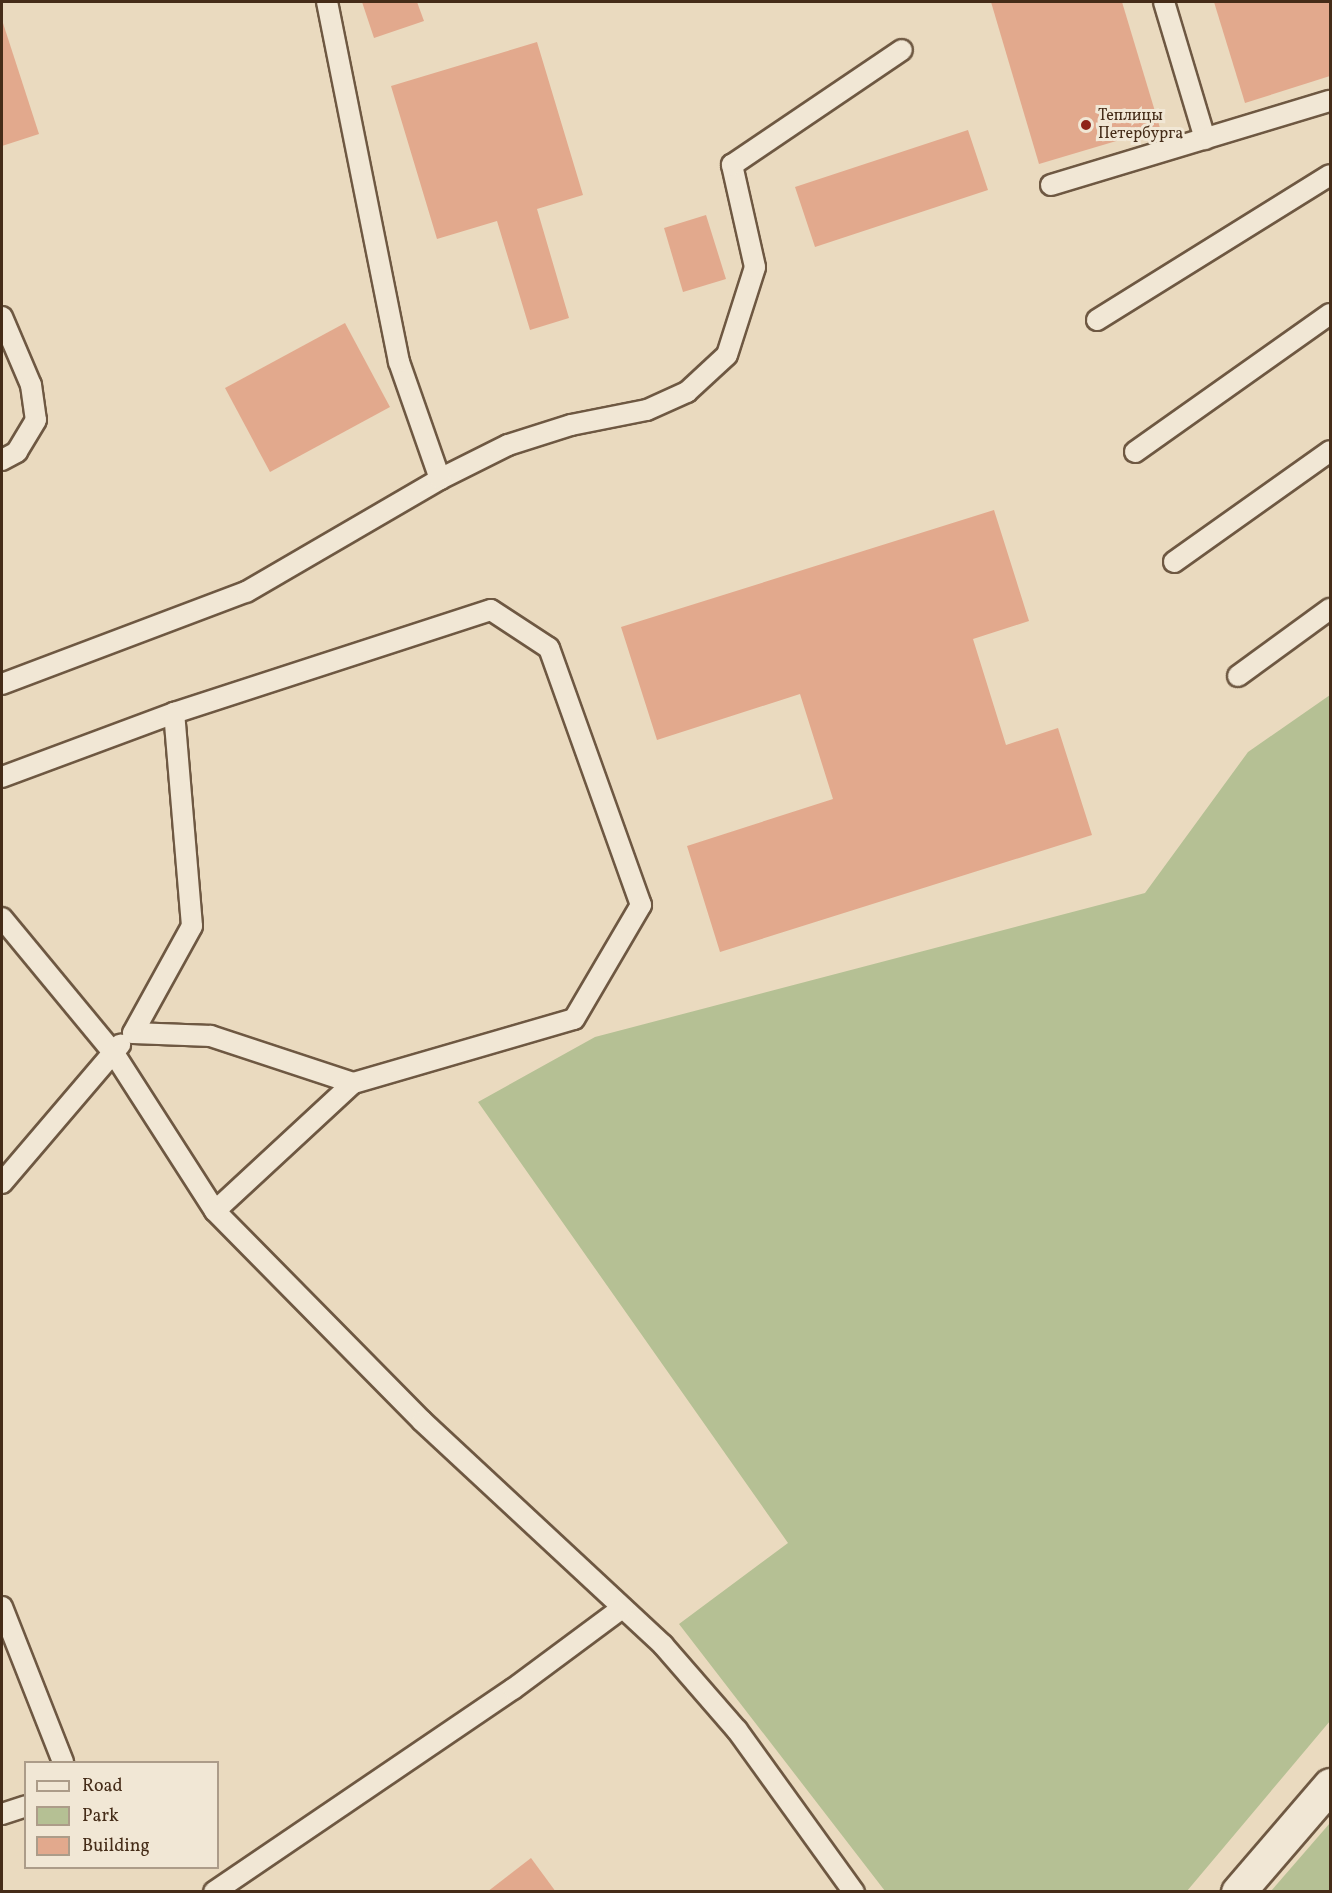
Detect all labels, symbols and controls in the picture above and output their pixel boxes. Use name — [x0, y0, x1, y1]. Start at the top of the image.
place label: Теплицы Петербурга — [1098, 106, 1183, 144]
marker: Теплицы Петербурга — [1079, 118, 1093, 132]
legend — [24, 1761, 219, 1869]
text: Road — [82, 1774, 123, 1799]
text: Park — [82, 1804, 119, 1829]
text: Building — [82, 1834, 150, 1859]

